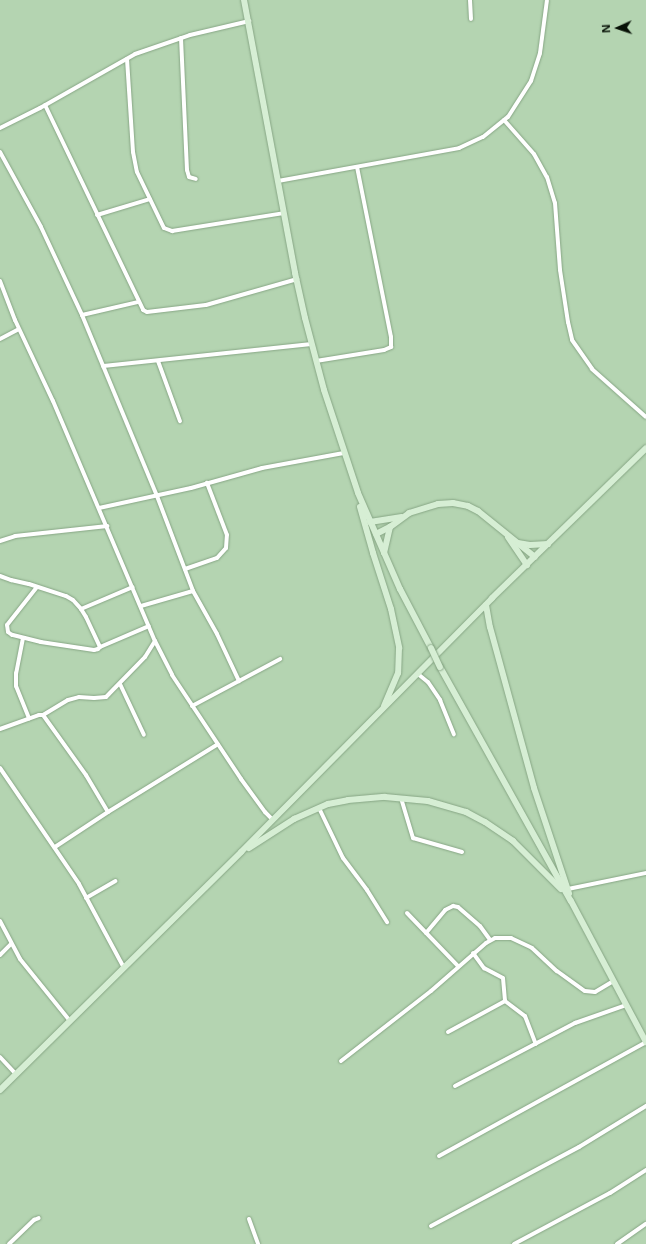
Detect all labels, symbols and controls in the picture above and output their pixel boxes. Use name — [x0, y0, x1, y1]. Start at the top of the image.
north arrow — [598, 8, 638, 48]
text: N — [598, 24, 613, 34]

